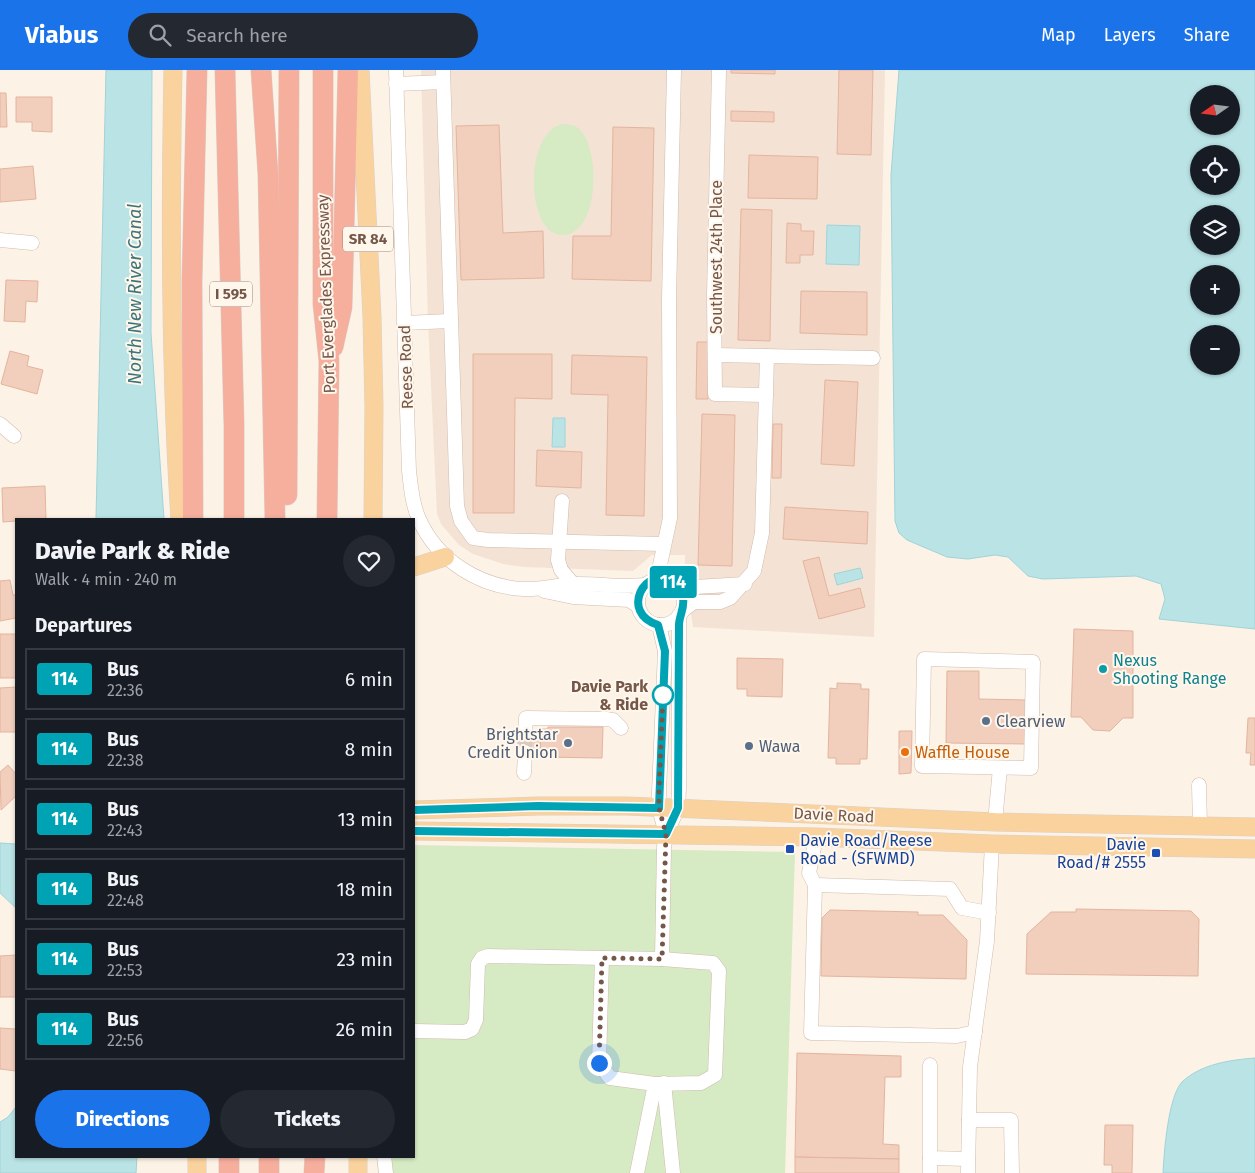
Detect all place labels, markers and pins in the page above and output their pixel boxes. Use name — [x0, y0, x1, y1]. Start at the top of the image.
place label: Nexus Shooting Range — [1113, 651, 1226, 688]
marker: Nexus Shooting Range — [1097, 663, 1109, 675]
place label: Davie Park & Ride — [571, 677, 648, 714]
marker: Davie Park & Ride — [652, 684, 674, 706]
place label: Clearview — [996, 712, 1066, 731]
marker: Clearview — [980, 715, 992, 727]
place label: Brightstar Credit Union — [468, 725, 559, 762]
marker: Brightstar Credit Union — [562, 737, 574, 749]
place label: Wawa — [759, 737, 800, 756]
marker: Wawa — [743, 740, 755, 752]
place label: Waffle House — [915, 743, 1010, 762]
marker: Waffle House — [899, 746, 911, 758]
place label: Davie Road/Reese Road - (SFWMD) — [800, 831, 932, 868]
place label: Davie Road/# 2555 — [1057, 835, 1146, 872]
marker: Davie Road/Reese Road - (SFWMD) — [784, 843, 796, 855]
marker: Davie Road/# 2555 — [1150, 847, 1162, 859]

